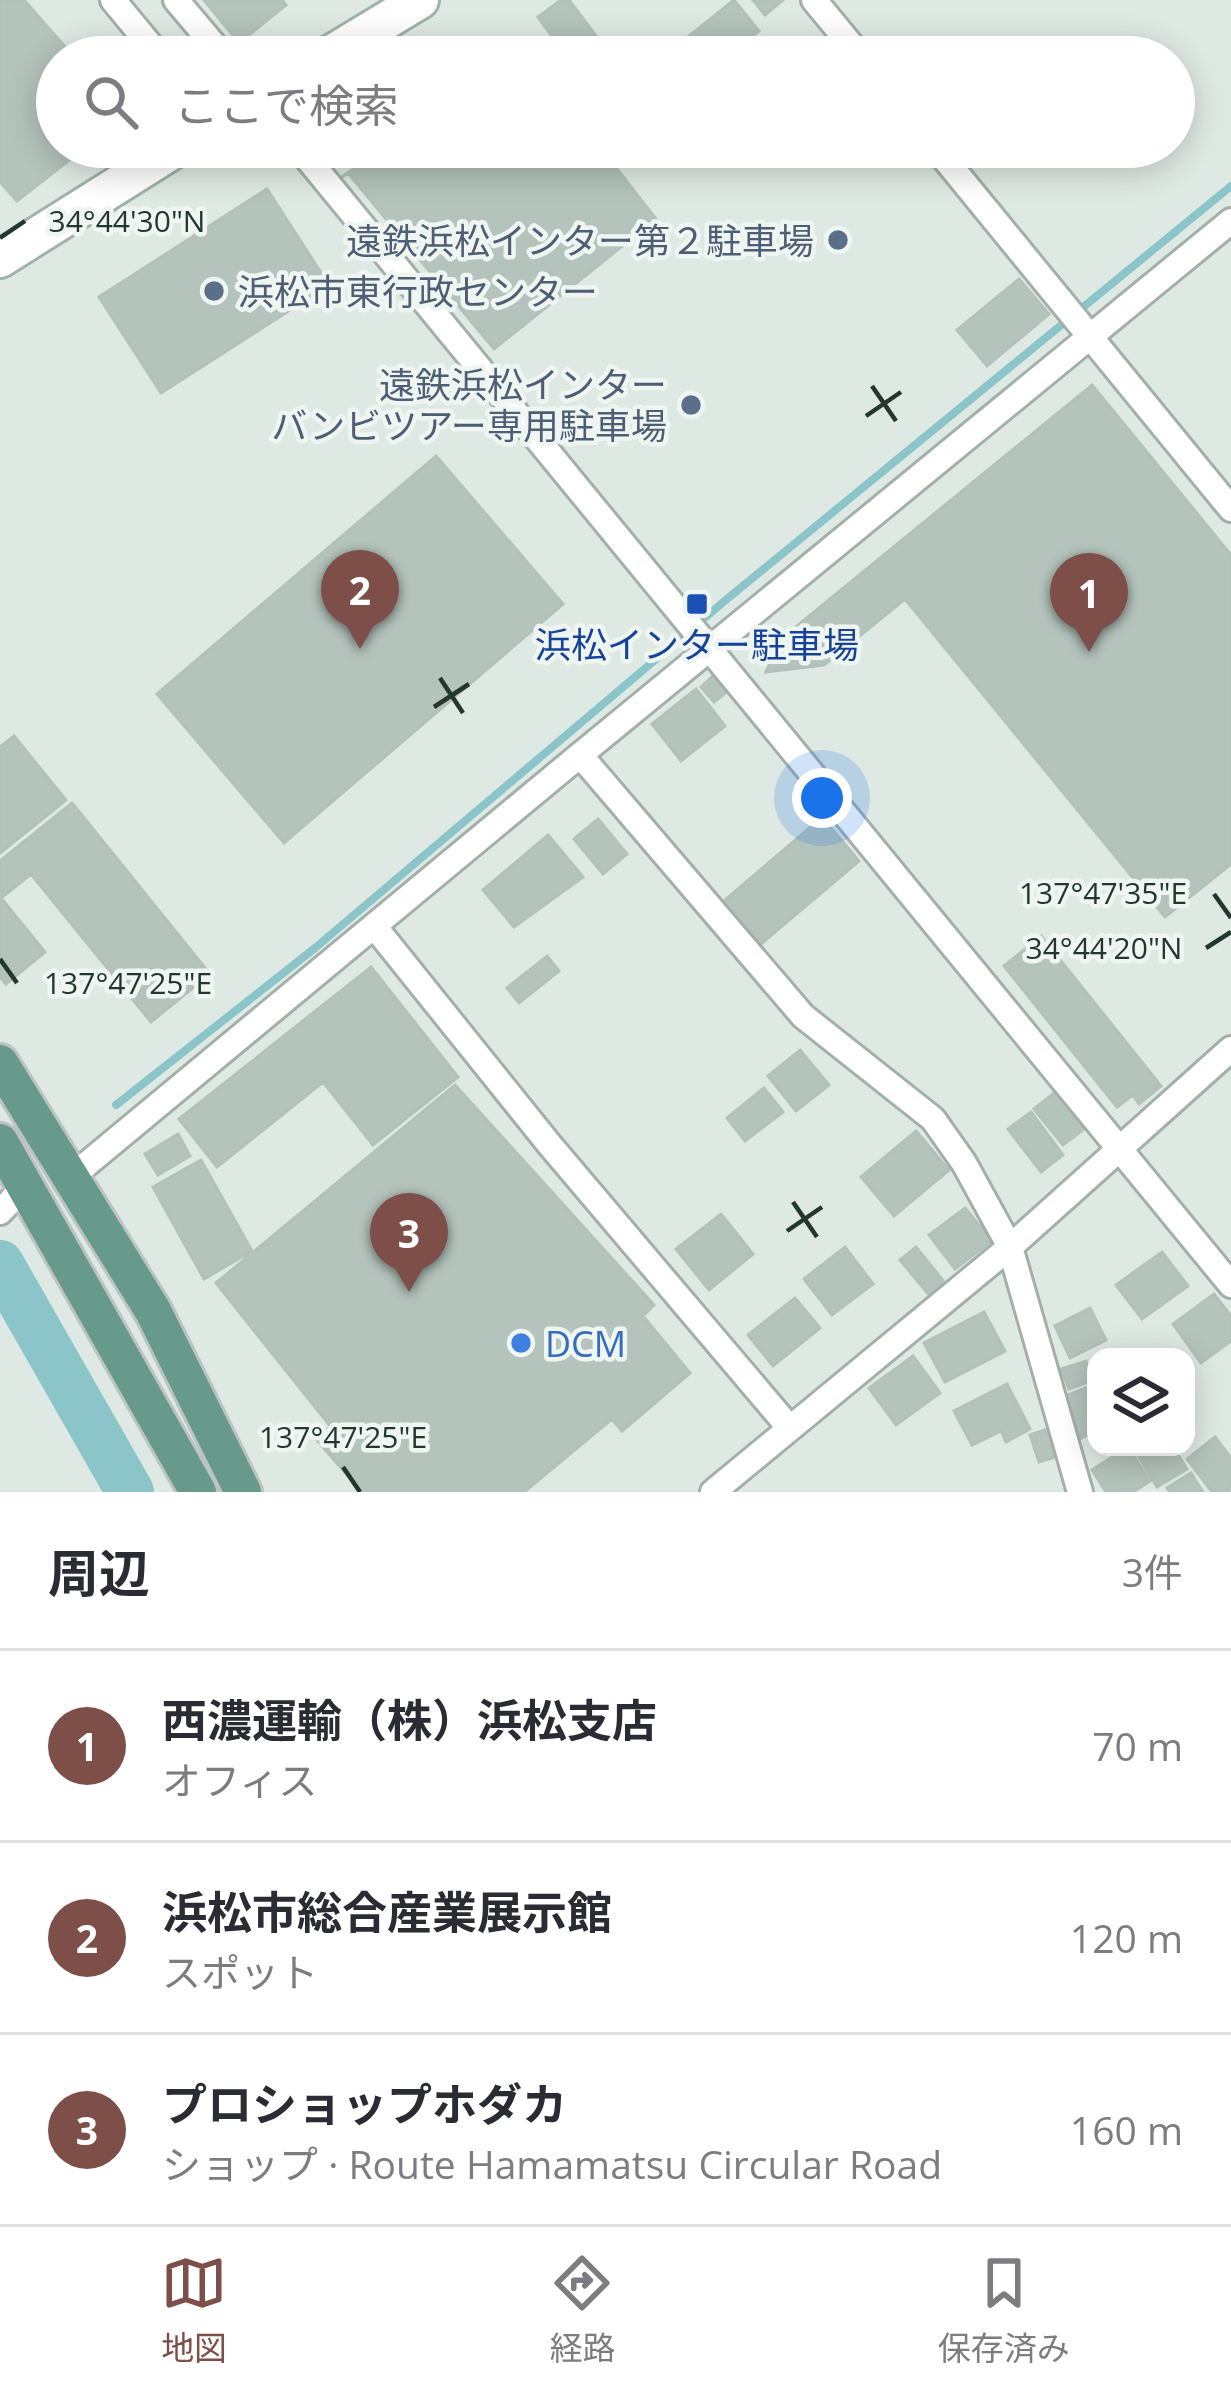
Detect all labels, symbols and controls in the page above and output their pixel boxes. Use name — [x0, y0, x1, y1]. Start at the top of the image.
search box — [36, 36, 1195, 168]
icon: search — [78, 69, 144, 135]
text: ここで検索 — [174, 74, 399, 135]
text: 34°44'30"N — [49, 200, 205, 241]
place label: 遠鉄浜松インター第２駐車場 — [346, 216, 814, 265]
marker: 遠鉄浜松インター第２駐車場 — [825, 227, 851, 253]
place label: 浜松市東行政センター — [238, 267, 598, 316]
marker: 浜松市東行政センター — [201, 278, 227, 304]
place label: 遠鉄浜松インター バンビツアー専用駐車場 — [271, 360, 667, 450]
marker: 遠鉄浜松インター バンビツアー専用駐車場 — [678, 392, 704, 418]
pin: 2 — [321, 550, 399, 649]
pin: 1 — [1050, 553, 1128, 652]
marker: 浜松インター駐車場 — [684, 591, 710, 617]
place label: 浜松インター駐車場 — [535, 620, 859, 669]
your location — [792, 768, 852, 828]
text: 137°47'35"E — [1019, 872, 1187, 913]
text: 34°44'20"N — [1026, 927, 1182, 968]
text: 137°47'25"E — [44, 962, 212, 1003]
pin: 3 — [370, 1193, 448, 1292]
place label: DCM — [545, 1319, 626, 1368]
marker: DCM — [508, 1330, 534, 1356]
map controls — [1087, 1348, 1195, 1456]
button: layers — [1087, 1348, 1195, 1456]
text: 137°47'25"E — [259, 1416, 427, 1457]
text: 周辺 — [48, 1537, 150, 1607]
text: 3件 — [1122, 1545, 1183, 1598]
text: 西濃運輸（株）浜松支店 — [162, 1689, 657, 1750]
text: 1 — [76, 1719, 98, 1772]
text: 70 m — [1092, 1719, 1183, 1772]
text: オフィス — [162, 1753, 317, 1806]
text: 浜松市総合産業展示館 — [162, 1881, 612, 1942]
text: 2 — [76, 1911, 98, 1964]
text: 120 m — [1070, 1911, 1183, 1964]
text: スポット — [162, 1945, 318, 1998]
text: プロショップホダカ — [162, 2073, 567, 2134]
text: 3 — [76, 2103, 98, 2156]
text: 160 m — [1070, 2103, 1183, 2156]
text: ショップ · Route Hamamatsu Circular Road — [162, 2137, 942, 2190]
tab: 地図 — [161, 2250, 227, 2370]
tab: 経路 — [549, 2250, 615, 2370]
tab: 保存済み — [938, 2250, 1070, 2370]

